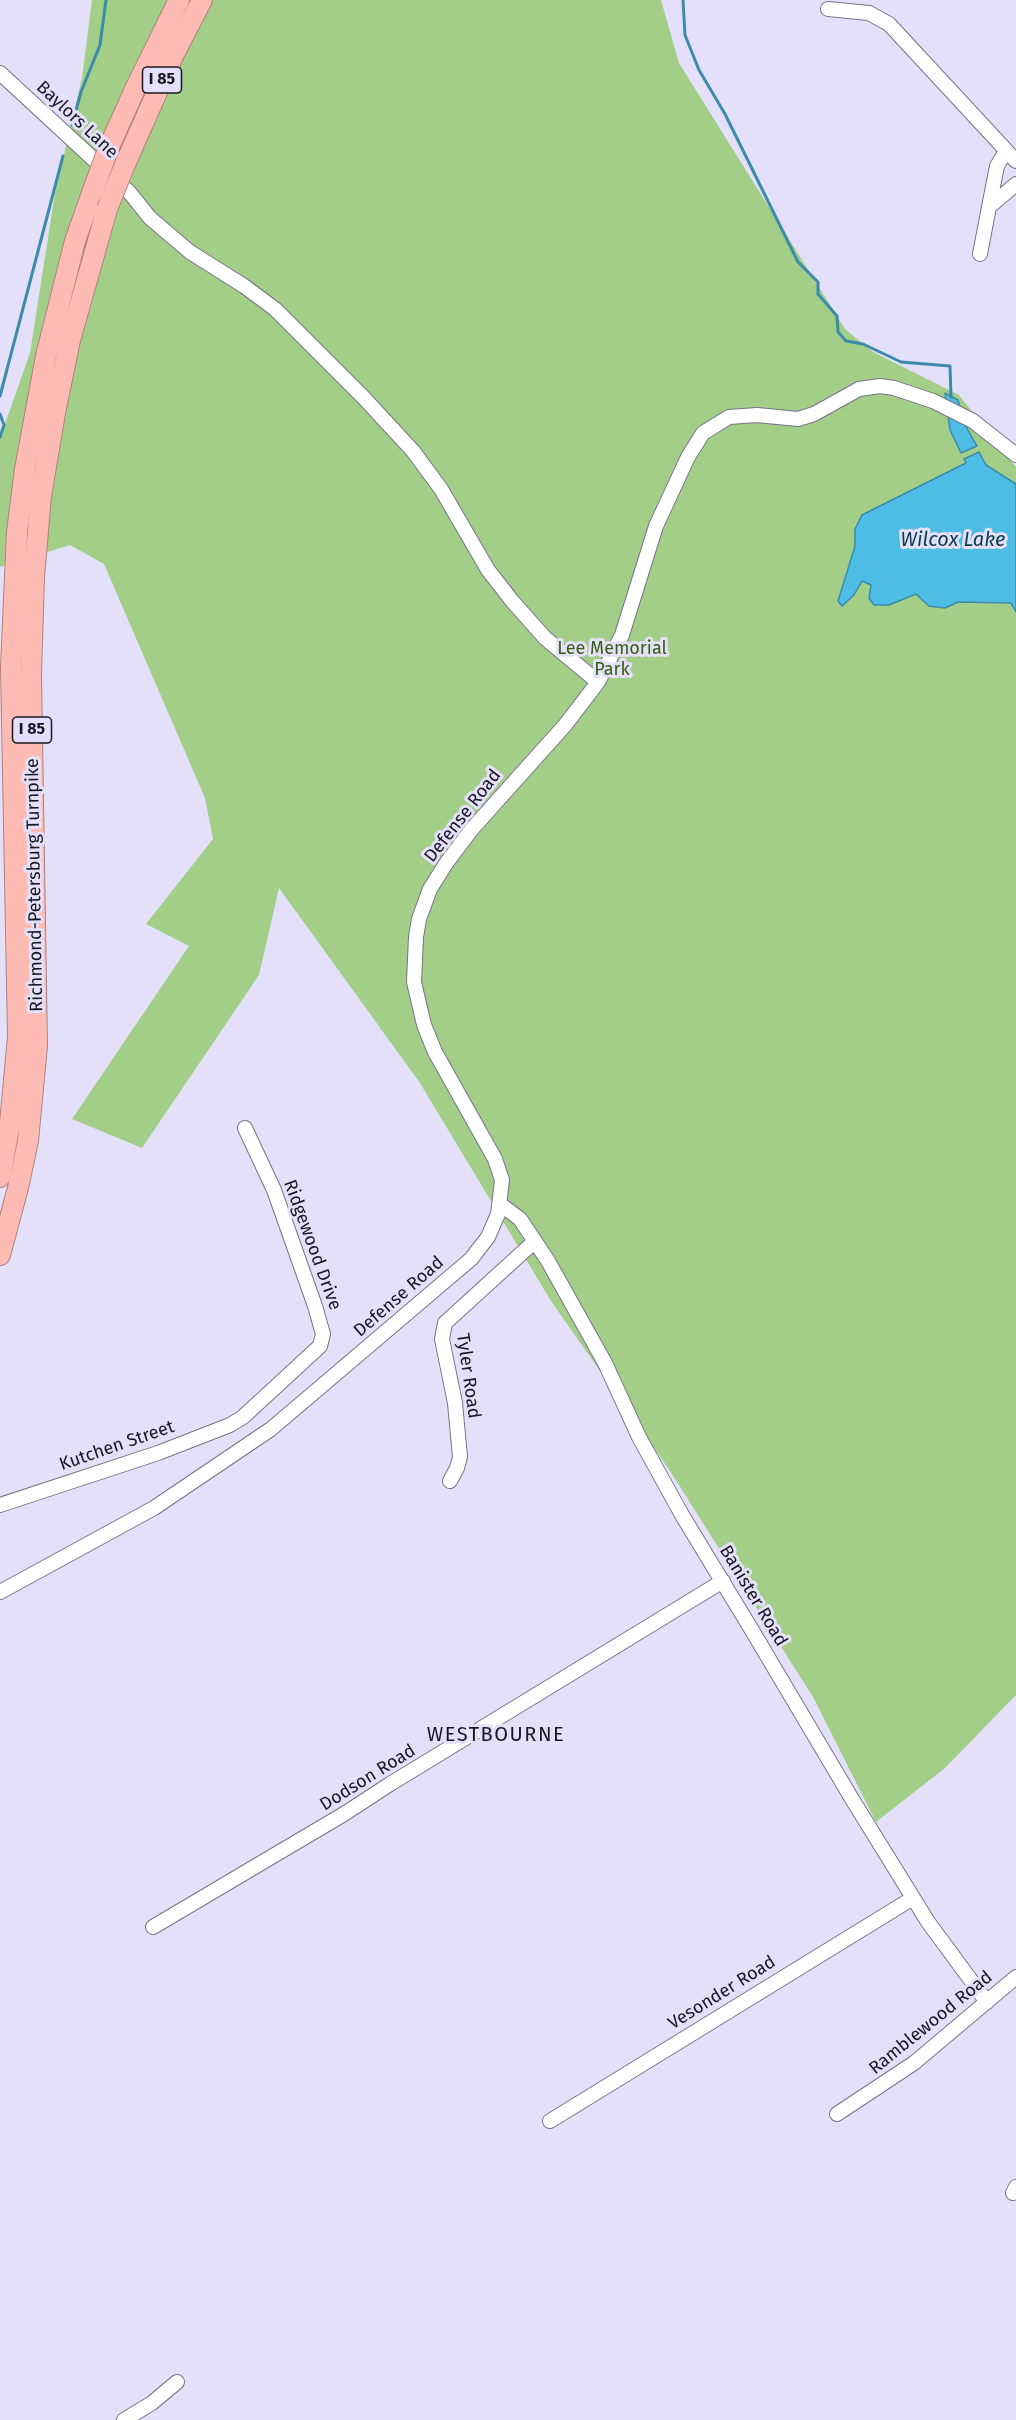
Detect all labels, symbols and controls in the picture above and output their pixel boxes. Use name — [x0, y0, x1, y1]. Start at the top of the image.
road number: I 85 — [142, 67, 182, 93]
street label: Baylors Lane — [32, 77, 122, 163]
water label: Wilcox Lake — [901, 528, 1005, 552]
park label: Lee Memorial Park — [557, 638, 667, 680]
road number: I 85 — [12, 717, 51, 743]
street label: Richmond-Petersburg Turnpike — [22, 758, 48, 1012]
street label: Defense Road — [420, 765, 506, 867]
street label: Ridgewood Drive — [278, 1177, 346, 1313]
street label: Defense Road — [350, 1252, 448, 1342]
street label: Tyler Road — [451, 1332, 485, 1420]
street label: Kutchen Street — [57, 1416, 177, 1476]
street label: Banister Road — [714, 1542, 792, 1650]
district label: WESTBOURNE — [427, 1723, 565, 1747]
street label: Dodson Road — [316, 1740, 420, 1816]
street label: Vesonder Road — [664, 1951, 780, 2035]
street label: Ramblewood Road — [865, 1967, 997, 2079]

